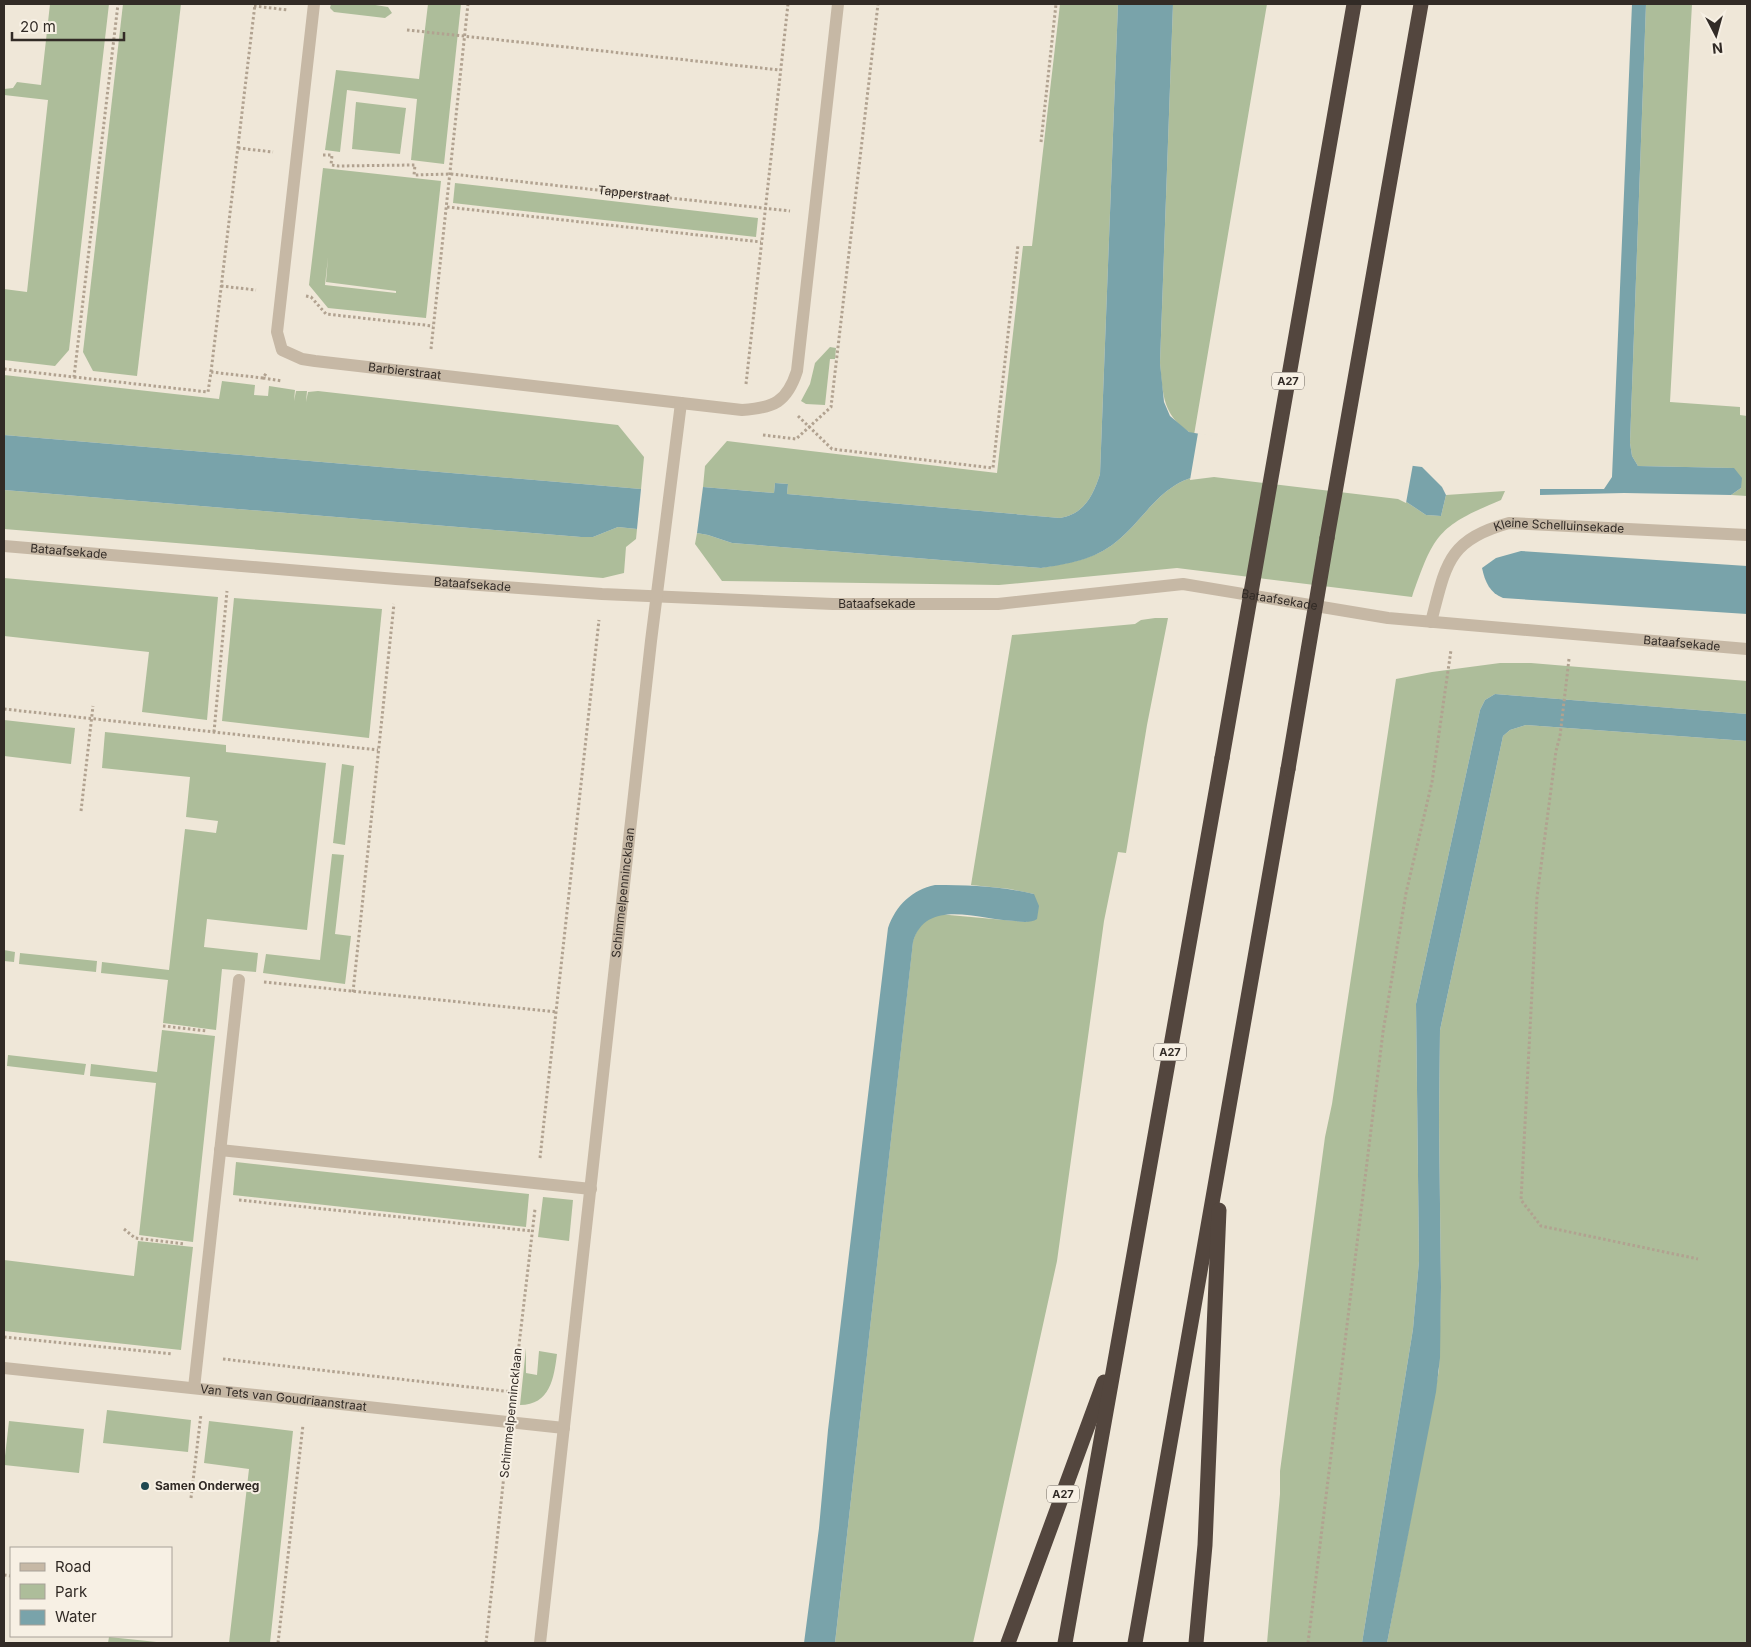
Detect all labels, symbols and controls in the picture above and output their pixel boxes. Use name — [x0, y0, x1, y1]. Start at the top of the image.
scale bar — [12, 10, 125, 42]
north arrow — [1691, 10, 1741, 60]
text: 20 m — [20, 17, 56, 36]
text: N — [1711, 39, 1724, 57]
street label: Tapperstraat — [597, 182, 671, 205]
street label: Barbierstraat — [367, 359, 442, 382]
road number: A27 — [1272, 372, 1304, 390]
street label: Kleine Schelluinsekade — [1492, 515, 1625, 536]
street label: Bataafsekade — [30, 540, 108, 562]
street label: Bataafsekade — [433, 574, 512, 594]
street label: Bataafsekade — [1240, 586, 1319, 613]
street label: Bataafsekade — [838, 596, 916, 611]
street label: Bataafsekade — [1643, 632, 1721, 654]
street label: Schimmelpennincklaan — [608, 827, 637, 958]
road number: A27 — [1154, 1044, 1186, 1060]
street label: Schimmelpennincklaan — [496, 1347, 525, 1479]
street label: Van Tets van Goudriaanstraat — [200, 1381, 367, 1414]
place label: Samen Onderweg — [155, 1478, 259, 1493]
marker: Samen Onderweg — [139, 1480, 151, 1492]
road number: A27 — [1047, 1486, 1079, 1502]
legend — [10, 1547, 172, 1637]
text: Road — [55, 1557, 91, 1576]
text: Park — [55, 1582, 88, 1601]
text: Water — [55, 1607, 97, 1626]

